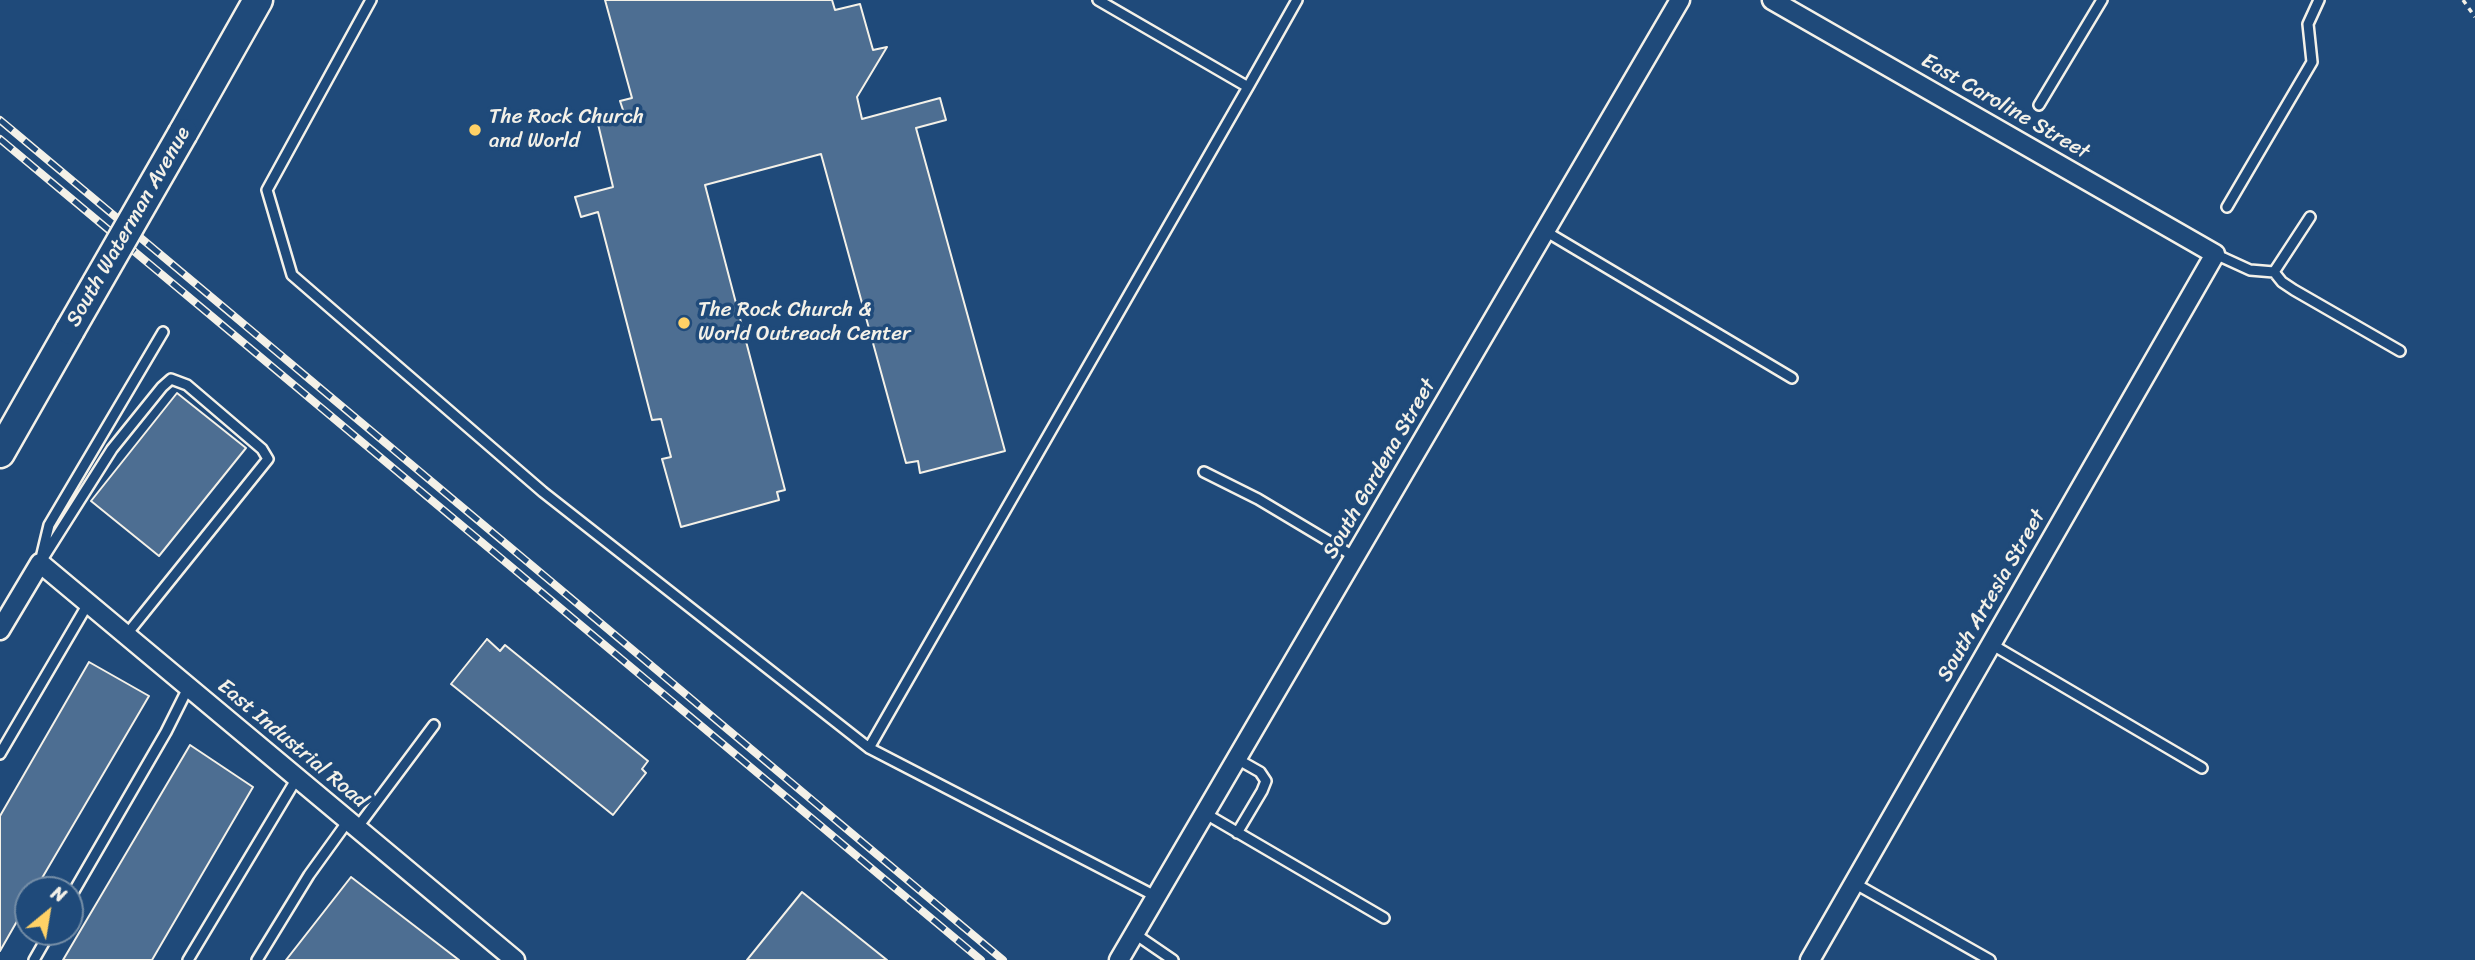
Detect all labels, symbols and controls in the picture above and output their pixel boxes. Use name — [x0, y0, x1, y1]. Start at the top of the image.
street label: East Caroline Street — [1916, 49, 2094, 165]
place label: The Rock Church and World — [489, 105, 644, 155]
marker: The Rock Church and World — [467, 122, 483, 138]
street label: South Waterman Avenue — [61, 123, 197, 331]
place label: The Rock Church & World Outreach Center — [698, 298, 911, 348]
marker: The Rock Church & World Outreach Center — [676, 315, 692, 331]
street label: South Gardena Street — [1318, 375, 1442, 563]
street label: South Artesia Street — [1932, 505, 2052, 687]
street label: East Industrial Road — [212, 674, 372, 814]
north arrow — [14, 876, 84, 946]
text: N — [45, 877, 73, 912]

